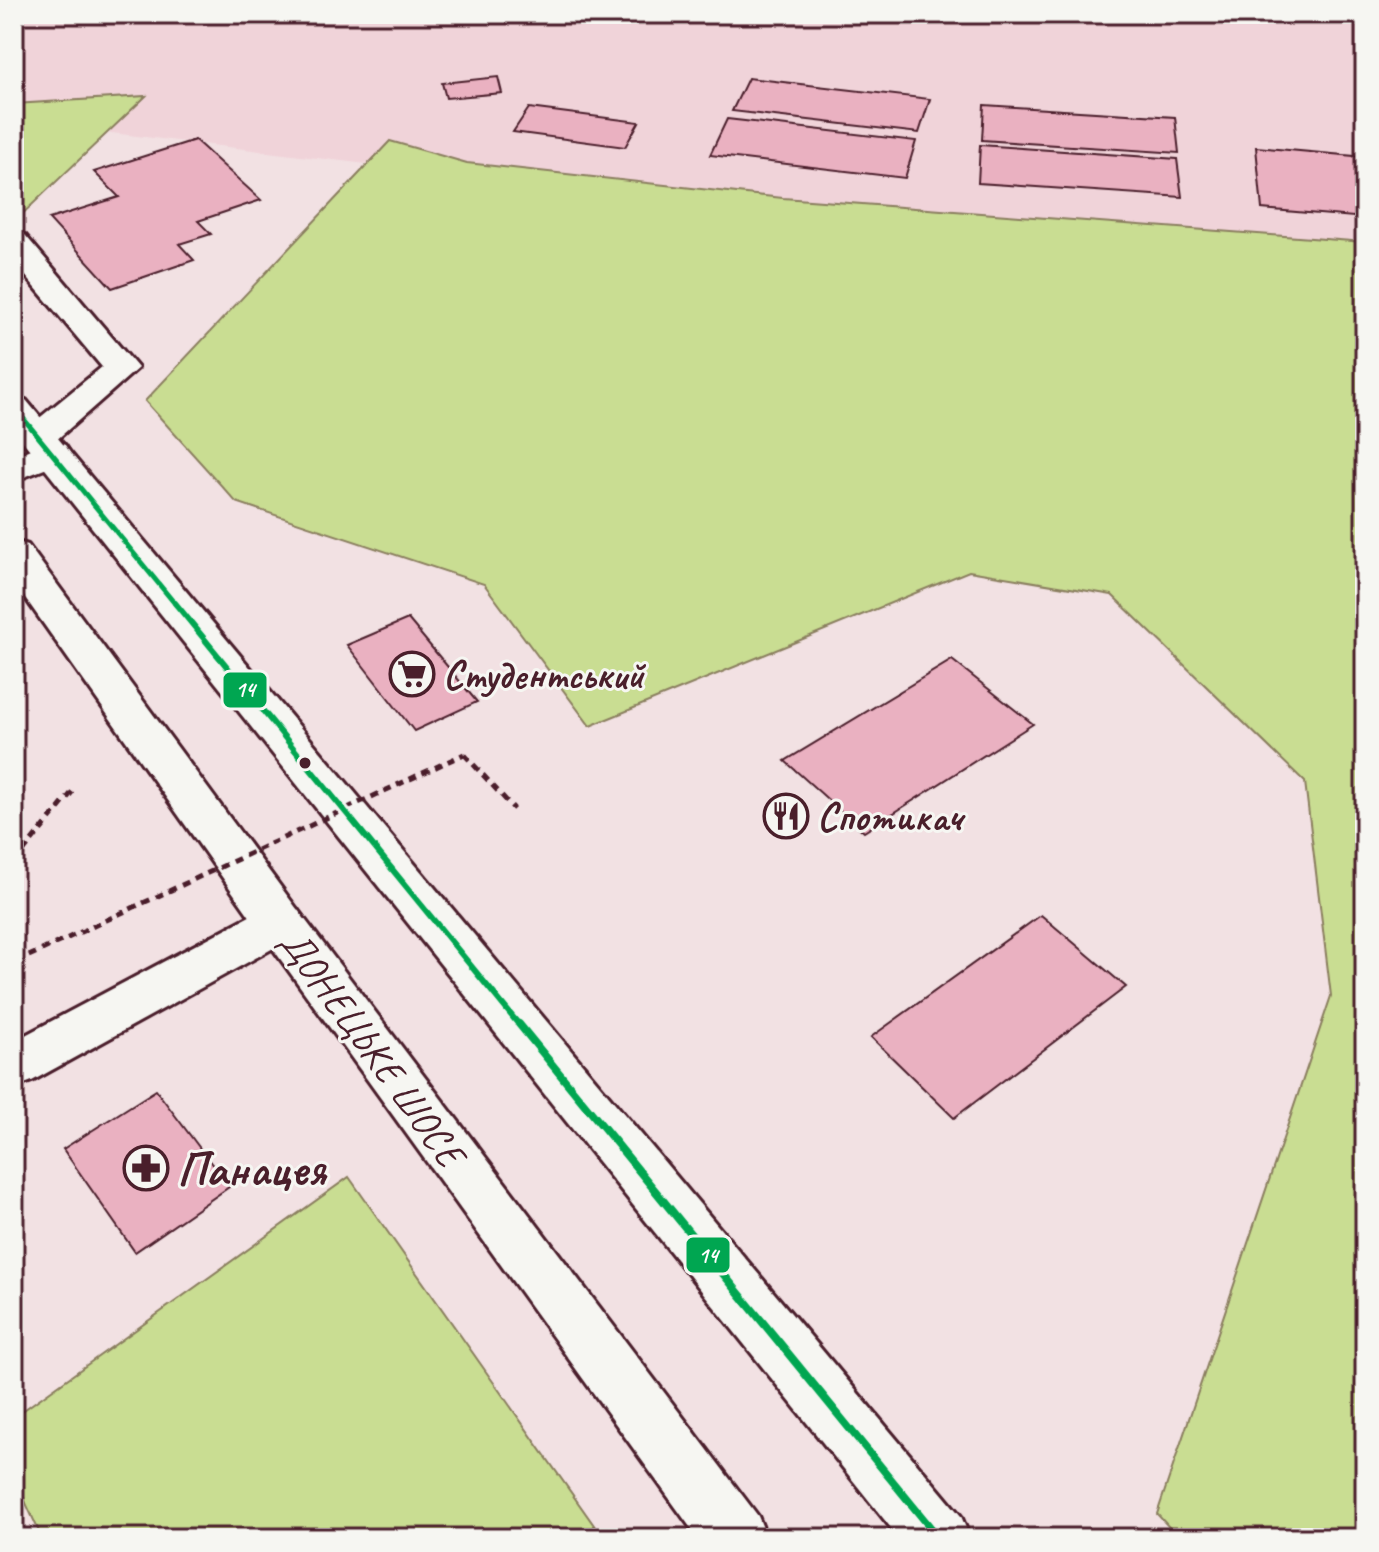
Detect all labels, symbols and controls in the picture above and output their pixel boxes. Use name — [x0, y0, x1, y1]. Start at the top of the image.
supermarket icon: Студентський — [388, 650, 436, 698]
place label: Студентський — [443, 650, 647, 700]
line badge: 14 — [222, 671, 268, 709]
text: 14 — [235, 676, 258, 704]
unlabelled marker — [297, 755, 313, 771]
restaurant icon: Спотикач — [762, 792, 810, 840]
place label: Спотикач — [817, 792, 966, 842]
street label: ДОНЕЦЬКЕ ШОСЕ — [269, 919, 478, 1180]
place label: Панацея — [177, 1139, 328, 1199]
pharmacy icon: Панацея — [122, 1144, 170, 1192]
line badge: 14 — [685, 1236, 731, 1274]
text: 14 — [698, 1242, 721, 1270]

